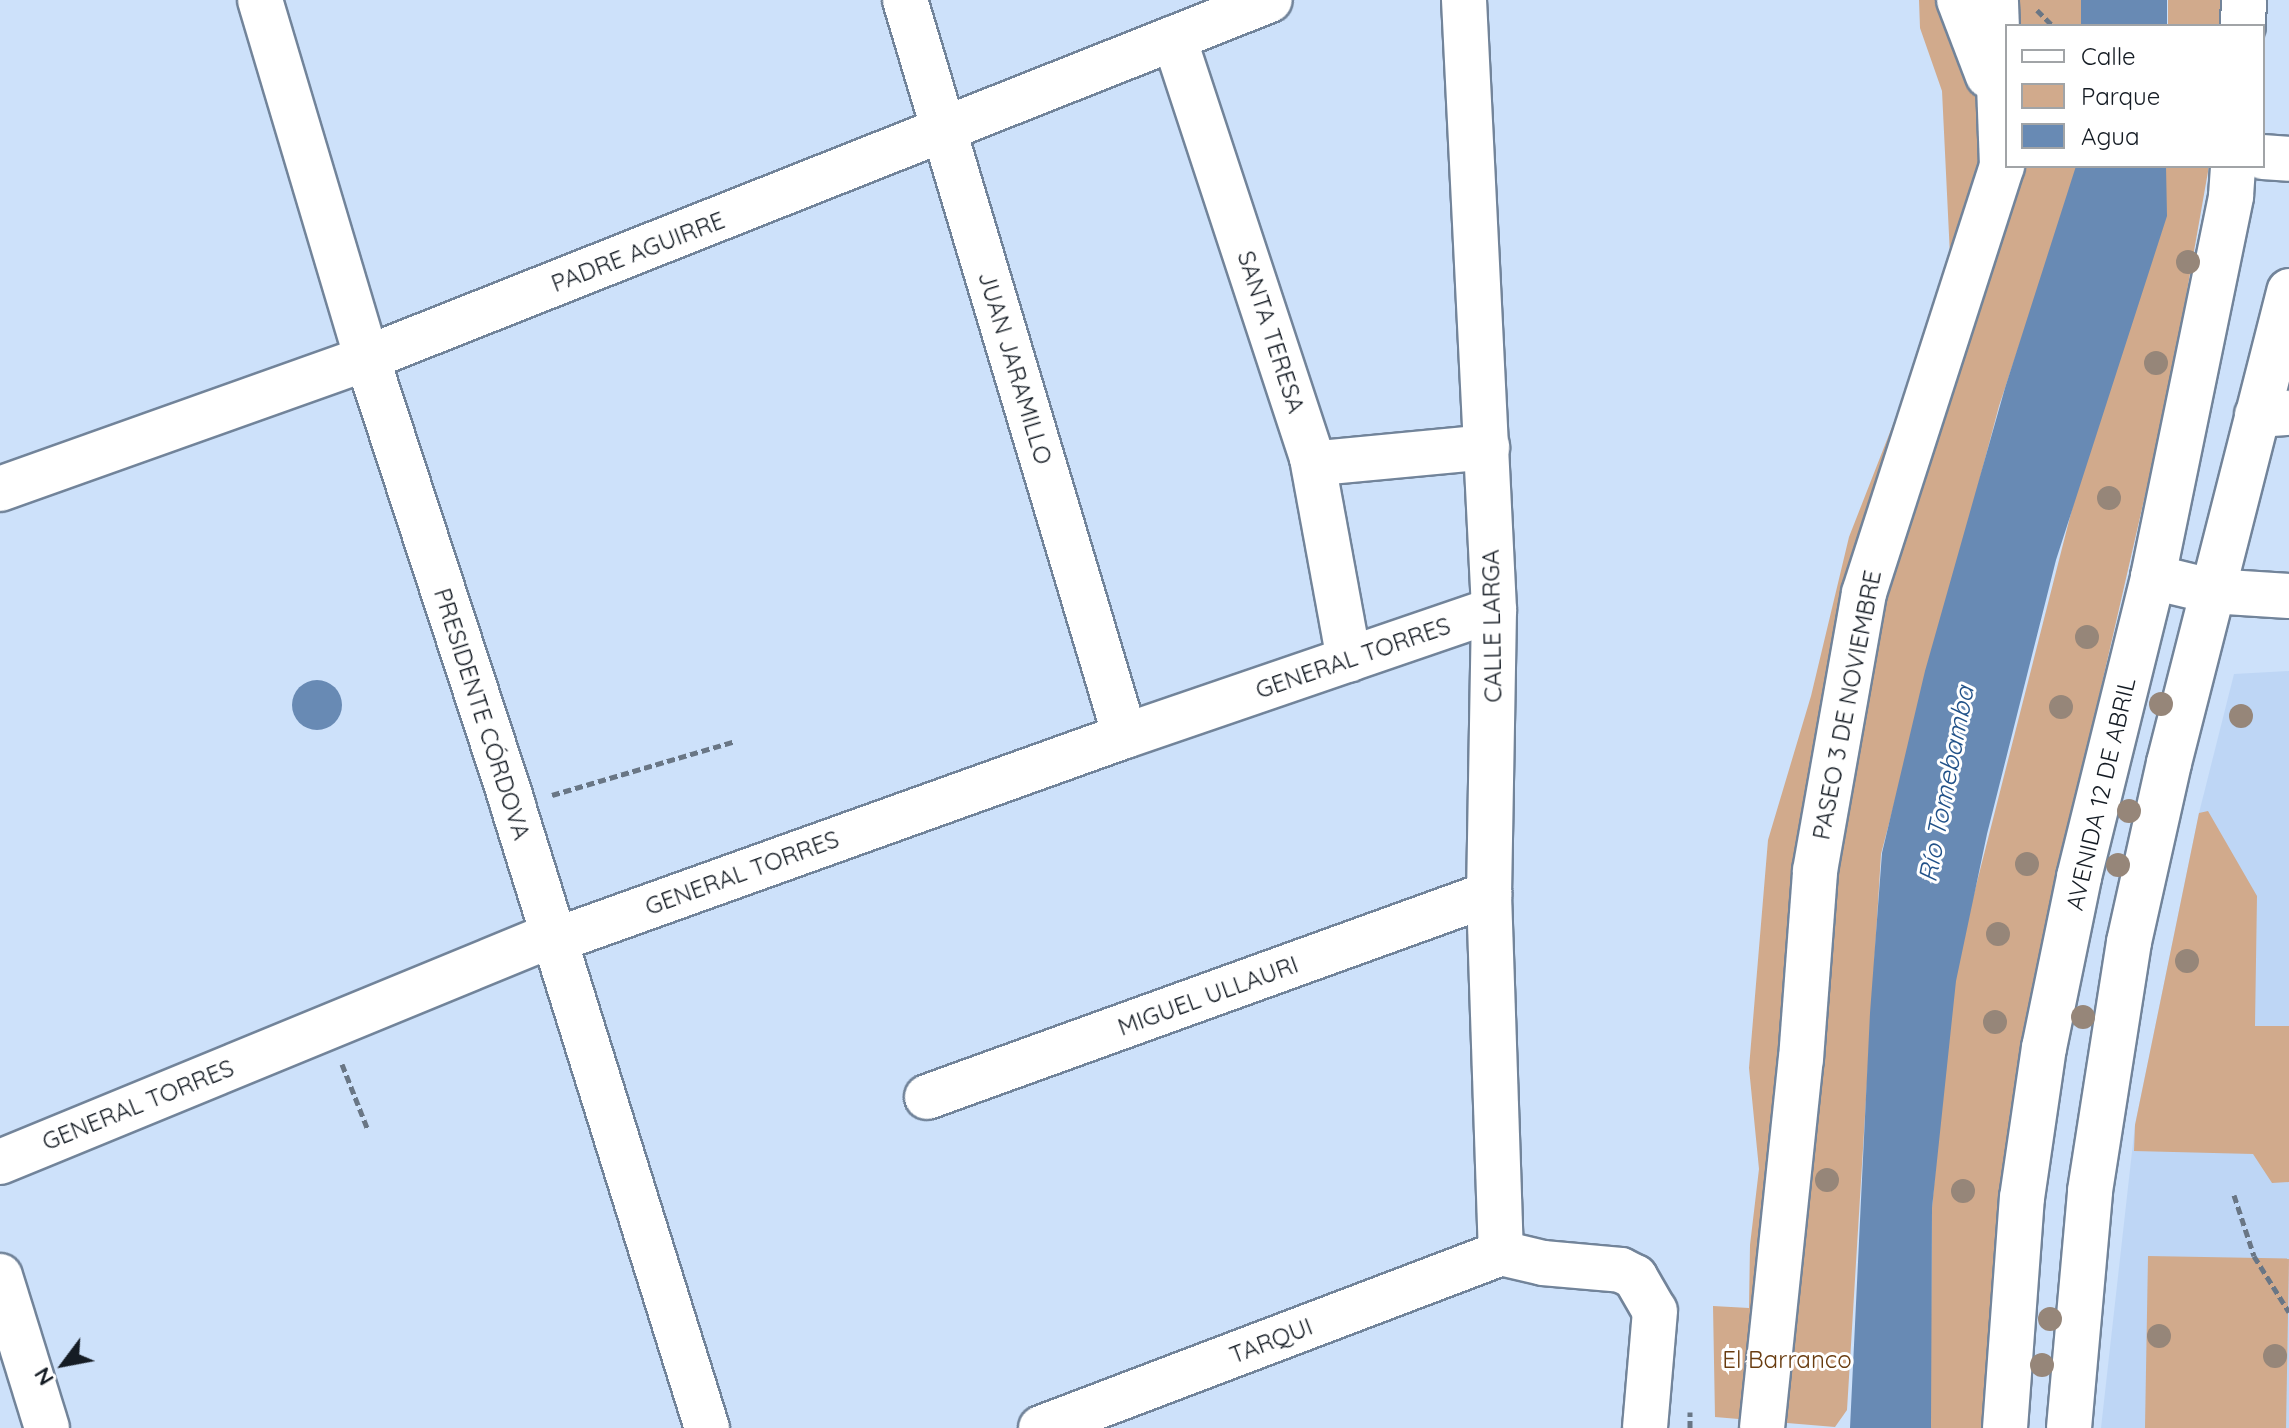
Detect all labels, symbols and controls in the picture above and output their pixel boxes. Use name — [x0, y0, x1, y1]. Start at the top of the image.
legend — [2005, 24, 2265, 168]
text: Calle — [2081, 41, 2136, 71]
text: Parque — [2081, 81, 2160, 111]
text: Agua — [2081, 121, 2140, 151]
street label: PADRE AGUIRRE — [547, 206, 729, 298]
street label: SANTA TERESA — [1231, 247, 1311, 417]
street label: JUAN JARAMILLO — [972, 268, 1058, 468]
street label: CALLE LARGA — [1476, 549, 1508, 703]
street label: PASEO 3 DE NOVIEMBRE — [1807, 568, 1887, 842]
street label: PRESIDENTE CÓRDOVA — [428, 585, 536, 843]
street label: GENERAL TORRES — [1252, 611, 1454, 705]
street label: AVENIDA 12 DE ABRIL — [2060, 675, 2142, 913]
water label: Río Tomebamba — [1912, 683, 1980, 885]
street label: GENERAL TORRES — [641, 825, 843, 921]
street label: MIGUEL ULLAURI — [1114, 950, 1302, 1042]
street label: GENERAL TORRES — [38, 1053, 238, 1157]
street label: TARQUI — [1226, 1312, 1316, 1370]
north arrow — [24, 1324, 104, 1404]
park label: El Barranco — [1722, 1346, 1852, 1374]
text: N — [27, 1362, 60, 1391]

